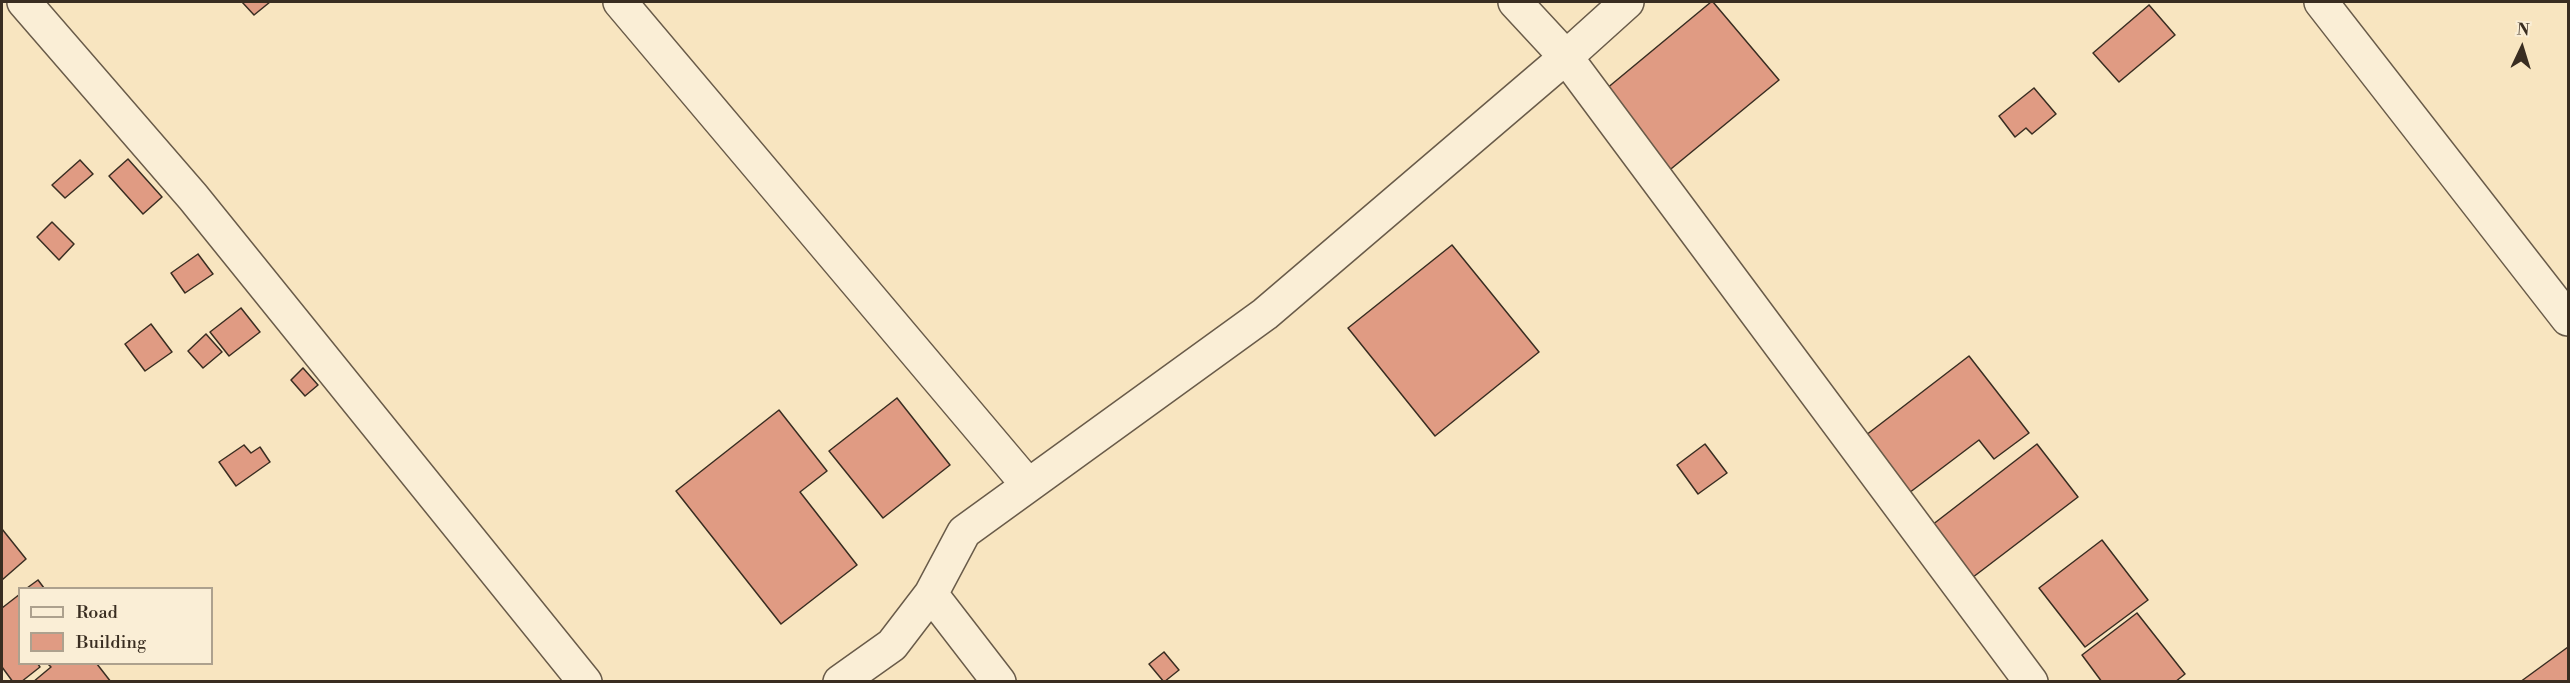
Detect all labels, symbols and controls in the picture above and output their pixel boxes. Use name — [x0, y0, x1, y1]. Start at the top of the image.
north arrow — [2492, 18, 2552, 78]
text: N — [2516, 20, 2530, 40]
legend — [18, 587, 213, 665]
text: Road — [76, 601, 118, 624]
text: Building — [76, 631, 146, 654]

